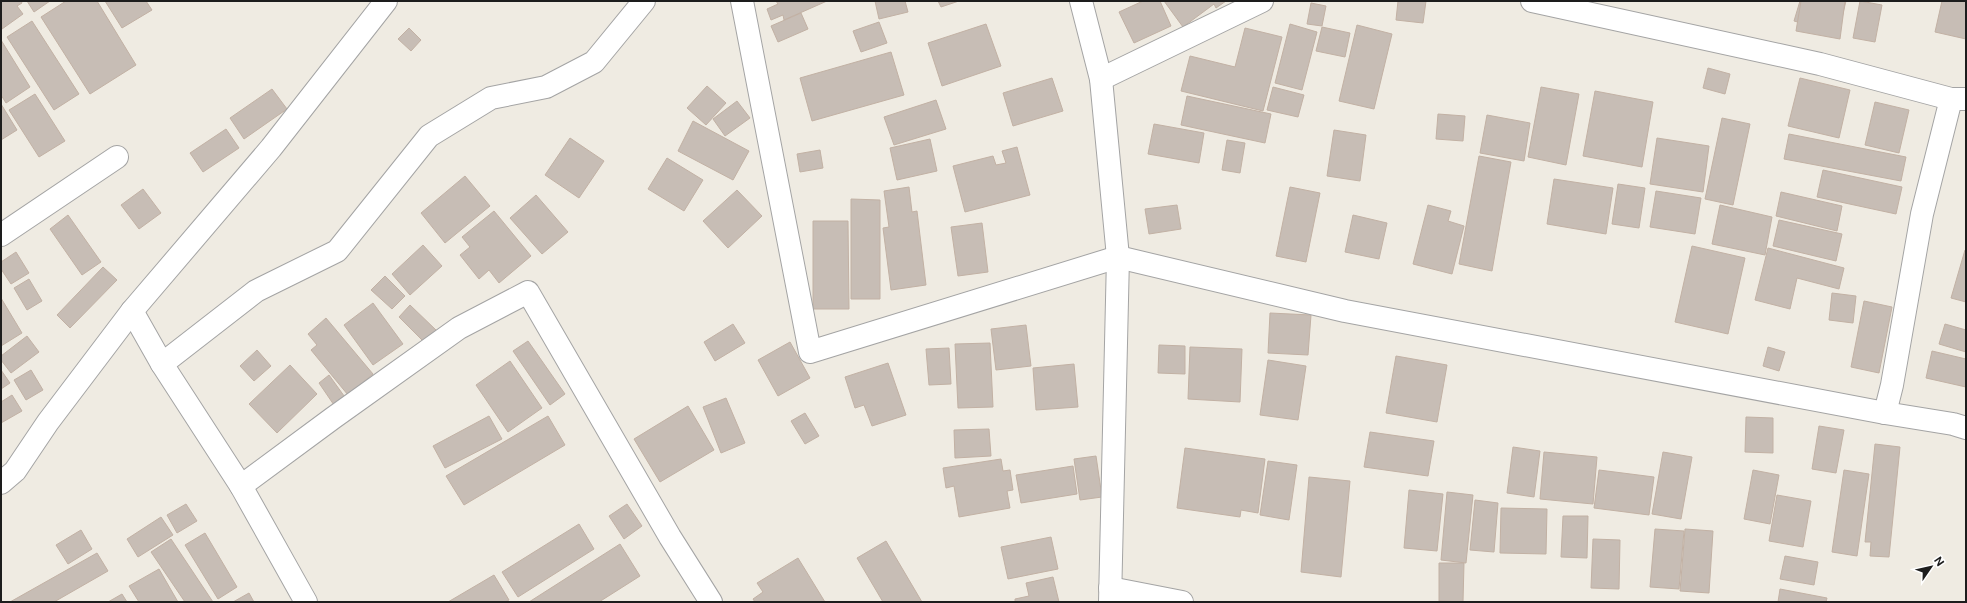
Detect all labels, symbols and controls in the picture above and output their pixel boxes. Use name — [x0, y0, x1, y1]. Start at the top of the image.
north arrow — [1911, 547, 1951, 587]
text: N — [1932, 554, 1947, 568]

